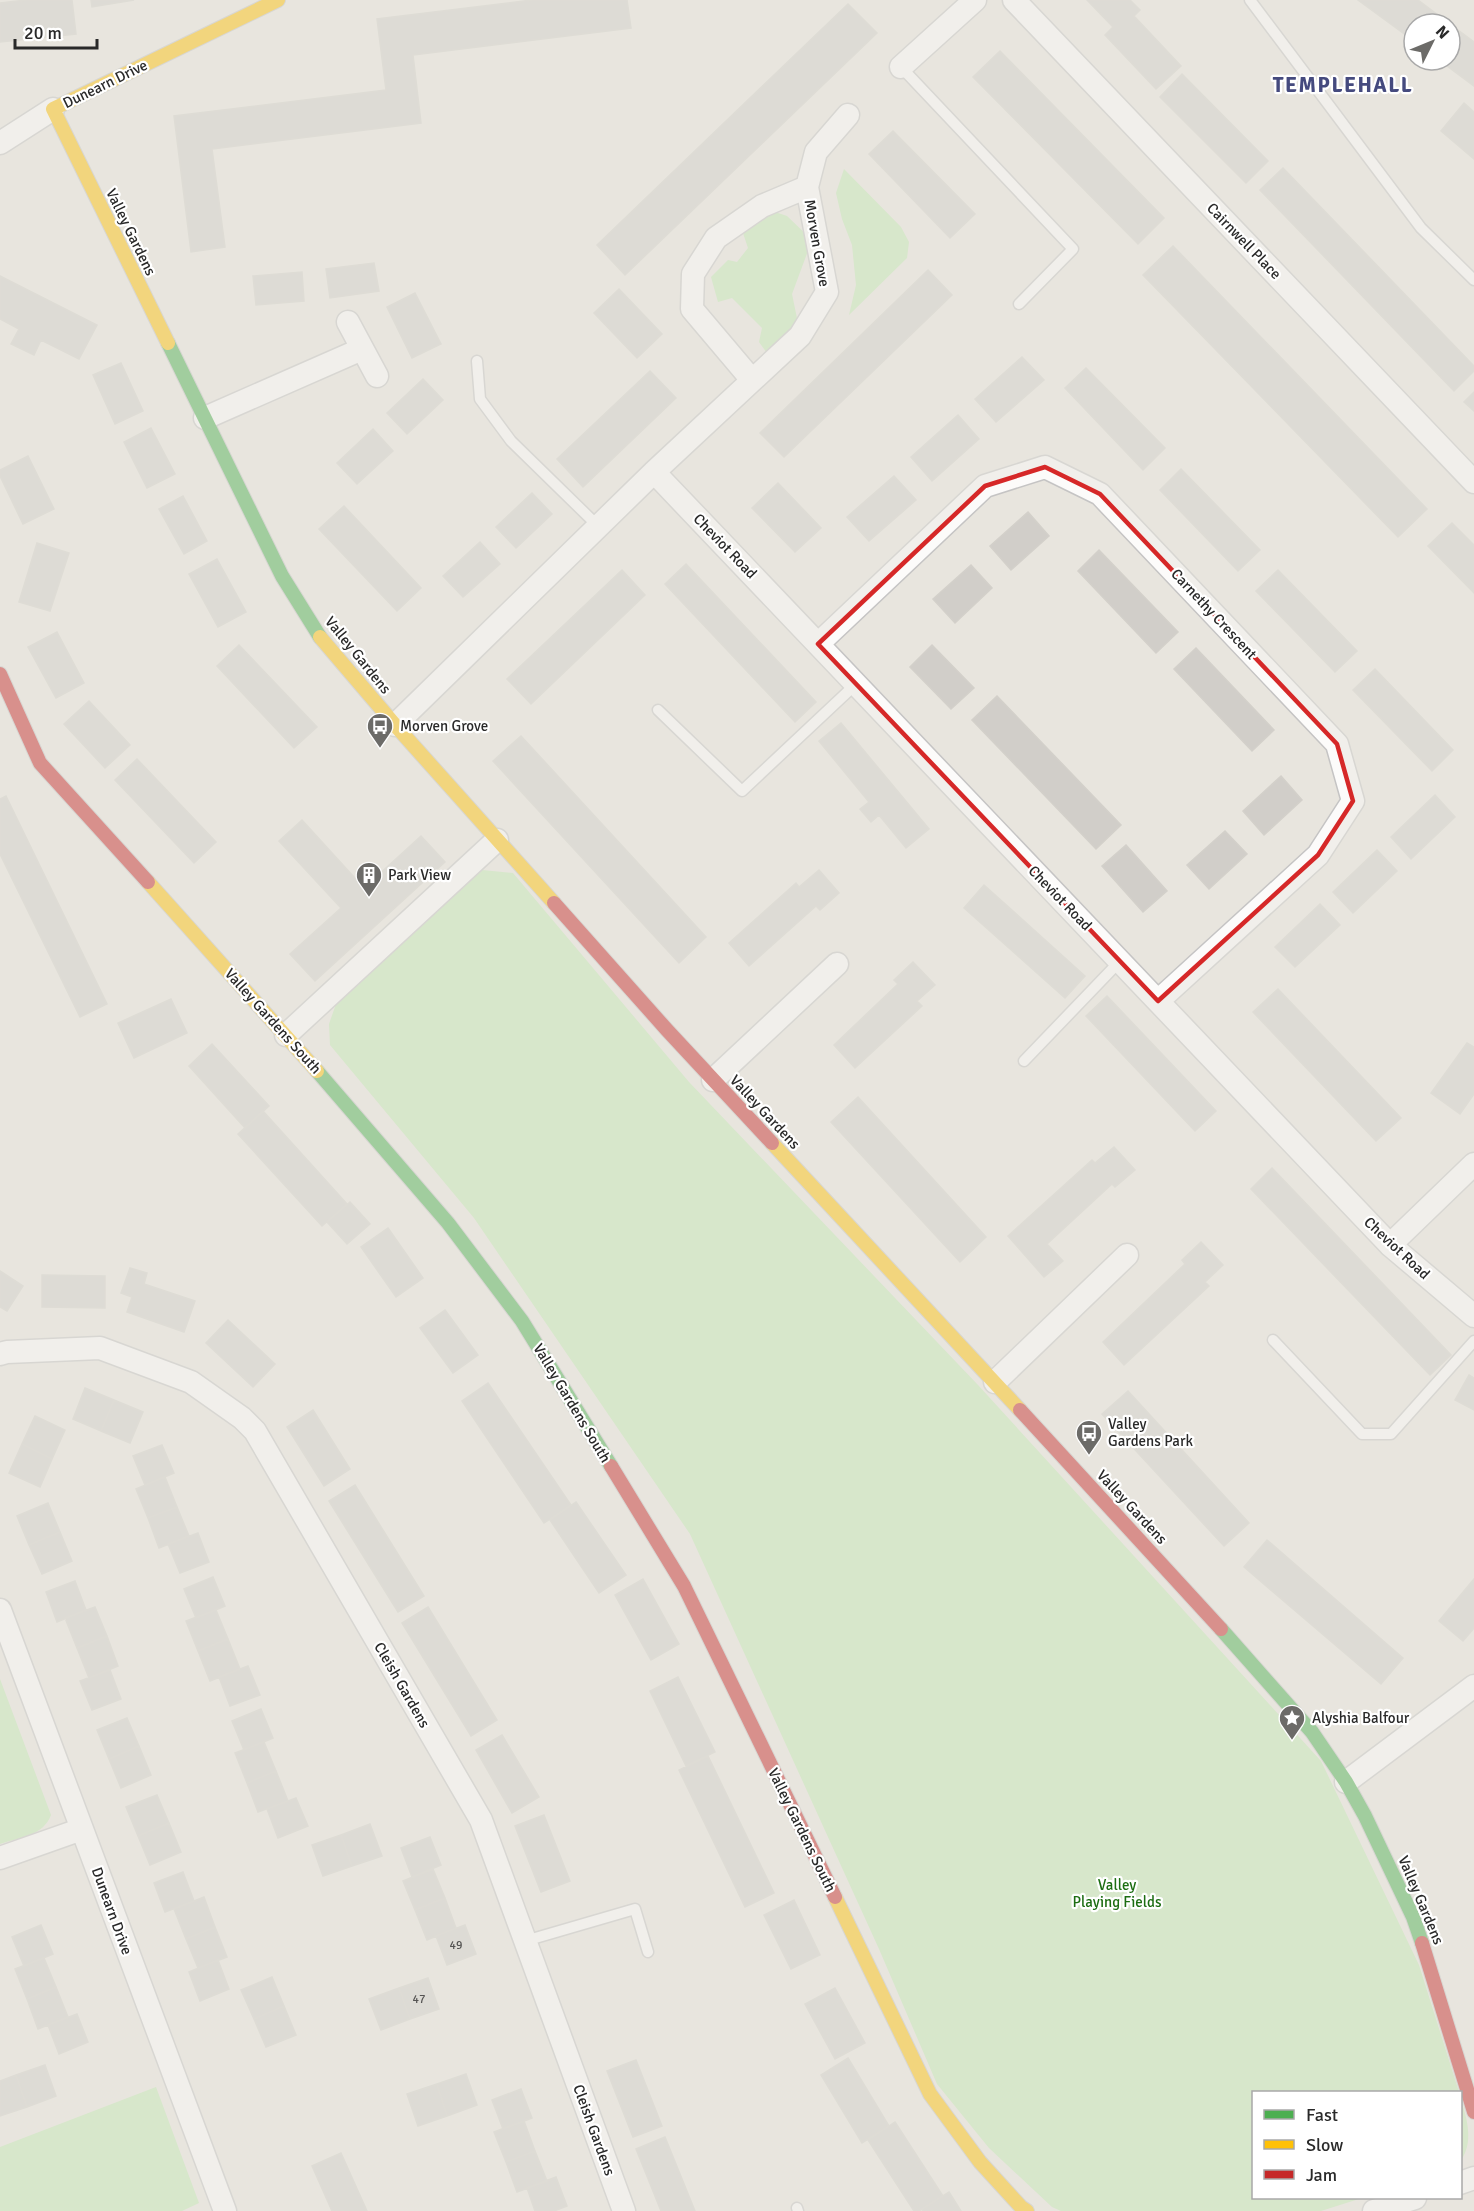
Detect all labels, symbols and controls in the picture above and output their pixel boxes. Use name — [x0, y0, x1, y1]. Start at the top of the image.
scale bar — [15, 12, 98, 50]
north arrow — [1402, 12, 1462, 72]
text: 20 m — [24, 22, 62, 44]
text: N — [1431, 22, 1453, 43]
street label: Dunearn Drive — [60, 56, 150, 112]
district label: TEMPLEHALL — [1273, 72, 1413, 98]
street label: Valley Gardens — [102, 186, 160, 279]
street label: Morven Grove — [800, 198, 834, 288]
street label: Cairnwell Place — [1203, 199, 1285, 283]
street label: Cheviot Road — [689, 510, 761, 582]
street label: Carnethy Crescent — [1167, 565, 1261, 663]
street label: Valley Gardens — [321, 613, 395, 698]
bus stop icon: Morven Grove — [365, 711, 395, 749]
place label: Morven Grove — [400, 717, 488, 735]
building icon: Park View — [354, 860, 384, 898]
street label: Cheviot Road — [1024, 862, 1096, 934]
place label: Park View — [388, 866, 451, 884]
street label: Valley Gardens South — [221, 965, 325, 1077]
street label: Valley Gardens — [726, 1071, 804, 1153]
street label: Cheviot Road — [1360, 1213, 1434, 1283]
street label: Valley Gardens South — [529, 1340, 615, 1466]
place label: Valley Gardens Park — [1108, 1415, 1193, 1450]
bus stop icon: Valley Gardens Park — [1074, 1418, 1104, 1456]
street label: Valley Gardens — [1093, 1466, 1171, 1548]
street label: Cleish Gardens — [370, 1639, 434, 1731]
place icon: Alyshia Balfour — [1277, 1703, 1307, 1741]
place label: Alyshia Balfour — [1312, 1709, 1410, 1727]
street label: Valley Gardens South — [764, 1765, 840, 1895]
street label: Valley Gardens — [1394, 1853, 1448, 1947]
street label: Dunearn Drive — [88, 1865, 136, 1957]
park label: Valley Playing Fields — [1072, 1876, 1162, 1911]
house number: 49 — [450, 1938, 462, 1953]
house number: 47 — [413, 1992, 425, 2007]
street label: Cleish Gardens — [569, 2082, 619, 2178]
legend — [1252, 2091, 1462, 2199]
text: Fast — [1306, 2104, 1338, 2126]
text: Slow — [1306, 2134, 1343, 2156]
text: Jam — [1306, 2164, 1337, 2186]

